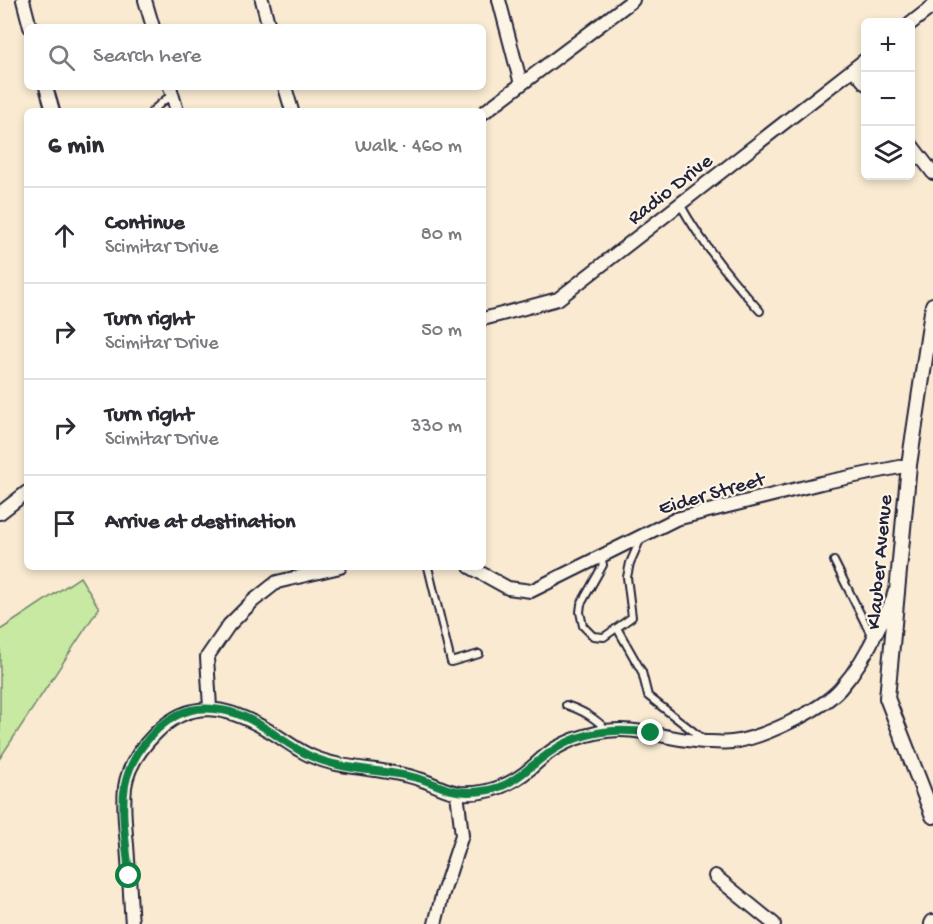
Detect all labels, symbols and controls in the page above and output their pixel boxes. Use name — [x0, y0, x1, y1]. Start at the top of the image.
map controls — [861, 18, 915, 180]
button: + — [861, 18, 915, 72]
search box — [24, 24, 486, 90]
icon: search — [45, 41, 78, 74]
text: Search here — [93, 44, 201, 70]
button: − — [861, 72, 915, 126]
button: layers — [861, 126, 915, 180]
text: 6 min — [48, 132, 104, 163]
text: Walk · 460 m — [355, 136, 462, 159]
street label: Radio Drive — [624, 149, 720, 232]
text: Continue — [105, 211, 185, 237]
icon: ahead — [48, 219, 81, 252]
text: 80 m — [421, 224, 462, 247]
text: Scimitar Drive — [105, 237, 219, 260]
text: Turn right — [105, 307, 193, 333]
icon: right — [48, 315, 81, 348]
text: 50 m — [421, 320, 462, 343]
text: Scimitar Drive — [105, 333, 219, 356]
text: Turn right — [105, 403, 193, 429]
icon: right — [48, 411, 81, 444]
text: 330 m — [411, 416, 462, 439]
text: Scimitar Drive — [105, 429, 219, 452]
street label: Eider Street — [656, 468, 770, 522]
street label: Klauber Avenue — [863, 493, 900, 631]
icon: arrive — [48, 507, 81, 540]
text: Arrive at destination — [105, 510, 295, 536]
route end — [637, 719, 663, 745]
route start — [115, 862, 141, 888]

